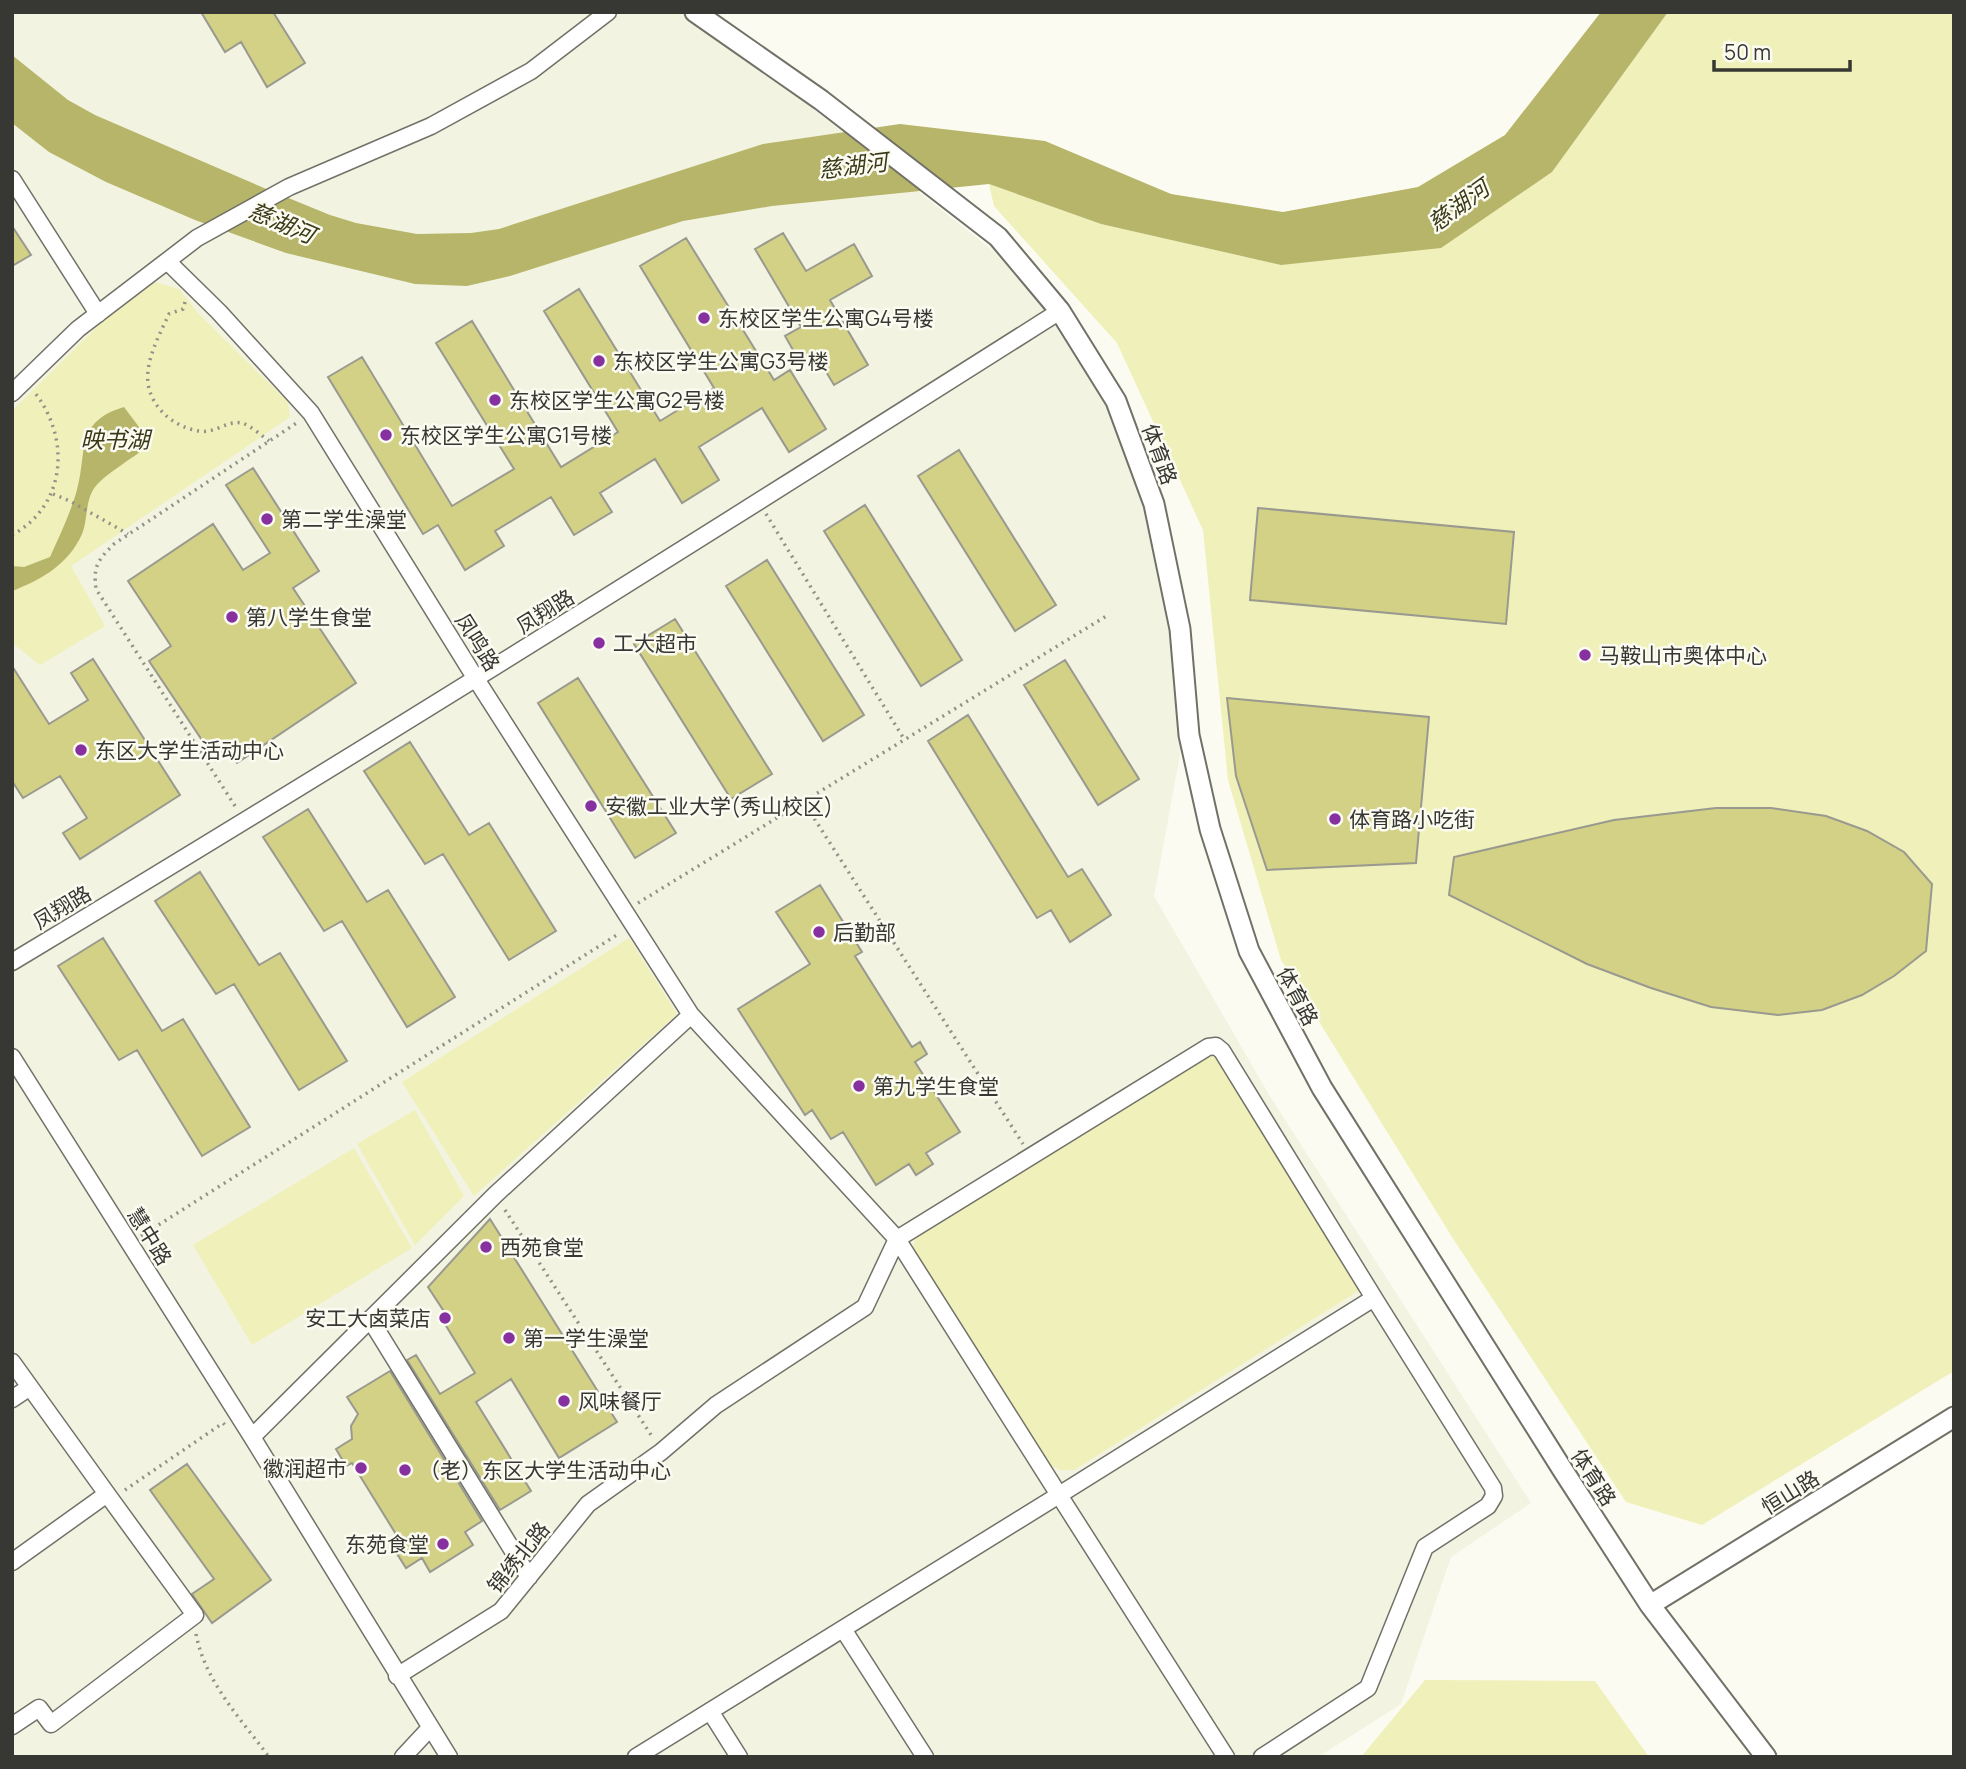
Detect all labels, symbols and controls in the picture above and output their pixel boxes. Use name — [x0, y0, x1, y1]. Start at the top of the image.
scale bar — [1714, 28, 1850, 72]
text: 50 m — [1724, 38, 1771, 66]
water label: 慈湖河 — [817, 144, 893, 185]
water label: 慈湖河 — [1421, 169, 1499, 238]
water label: 慈湖河 — [244, 194, 324, 252]
place label: 东校区学生公寓G4号楼 — [718, 304, 934, 332]
marker: 东校区学生公寓G4号楼 — [696, 310, 712, 326]
place label: 东校区学生公寓G3号楼 — [613, 347, 828, 375]
marker: 东校区学生公寓G3号楼 — [591, 353, 607, 369]
place label: 东校区学生公寓G2号楼 — [509, 386, 725, 414]
marker: 东校区学生公寓G2号楼 — [487, 392, 503, 408]
street label: 体育路 — [1136, 420, 1184, 488]
place label: 东校区学生公寓G1号楼 — [400, 421, 612, 449]
water label: 映书湖 — [81, 423, 153, 455]
marker: 东校区学生公寓G1号楼 — [378, 427, 394, 443]
place label: 第二学生澡堂 — [281, 505, 407, 533]
marker: 第二学生澡堂 — [259, 511, 275, 527]
street label: 凤翔路 — [511, 582, 579, 640]
place label: 第八学生食堂 — [246, 603, 372, 631]
street label: 凤鸣路 — [449, 608, 507, 676]
marker: 第八学生食堂 — [224, 609, 240, 625]
place label: 工大超市 — [613, 629, 697, 657]
marker: 工大超市 — [591, 635, 607, 651]
place label: 马鞍山市奥体中心 — [1599, 641, 1767, 669]
marker: 马鞍山市奥体中心 — [1577, 647, 1593, 663]
place label: 东区大学生活动中心 — [95, 736, 284, 764]
marker: 东区大学生活动中心 — [73, 742, 89, 758]
place label: 安徽工业大学(秀山校区) — [605, 792, 833, 820]
marker: 安徽工业大学(秀山校区) — [583, 798, 599, 814]
place label: 体育路小吃街 — [1349, 805, 1475, 833]
marker: 体育路小吃街 — [1327, 811, 1343, 827]
street label: 凤翔路 — [28, 879, 96, 935]
place label: 后勤部 — [833, 918, 896, 946]
marker: 后勤部 — [811, 924, 827, 940]
street label: 体育路 — [1271, 962, 1325, 1030]
place label: 第九学生食堂 — [873, 1072, 999, 1100]
marker: 第九学生食堂 — [851, 1078, 867, 1094]
street label: 慧中路 — [121, 1202, 179, 1270]
place label: 西苑食堂 — [500, 1233, 584, 1261]
marker: 西苑食堂 — [478, 1239, 494, 1255]
place label: 安工大卤菜店 — [305, 1304, 431, 1332]
marker: 安工大卤菜店 — [437, 1310, 453, 1326]
place label: 第一学生澡堂 — [523, 1324, 649, 1352]
marker: 第一学生澡堂 — [501, 1330, 517, 1346]
place label: 风味餐厅 — [578, 1387, 662, 1415]
marker: 风味餐厅 — [556, 1393, 572, 1409]
street label: 体育路 — [1565, 1443, 1623, 1511]
place label: 徽润超市 — [263, 1454, 347, 1482]
place label: （老）东区大学生活动中心 — [419, 1456, 671, 1484]
marker: 徽润超市 — [353, 1460, 369, 1476]
marker: （老）东区大学生活动中心 — [397, 1462, 413, 1478]
street label: 恒山路 — [1756, 1463, 1824, 1521]
street label: 锦绣北路 — [481, 1516, 555, 1598]
place label: 东苑食堂 — [345, 1530, 429, 1558]
marker: 东苑食堂 — [435, 1536, 451, 1552]

